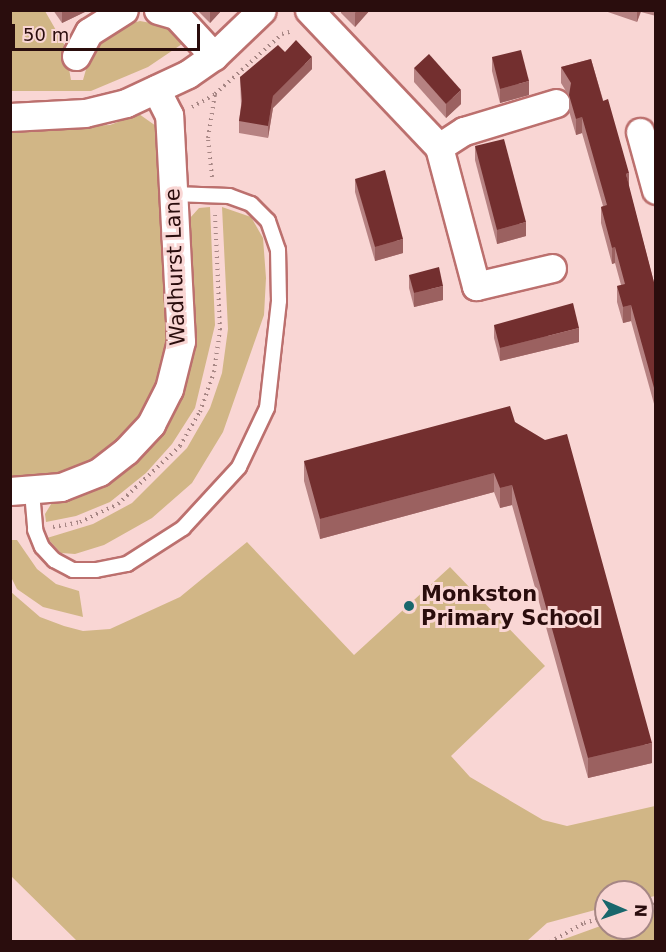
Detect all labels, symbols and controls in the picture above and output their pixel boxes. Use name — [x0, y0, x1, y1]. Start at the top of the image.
scale bar — [15, 12, 202, 50]
text: 50 m — [23, 24, 69, 45]
street label: Wadhurst Lane — [160, 188, 190, 346]
place label: Monkston Primary School — [421, 581, 600, 631]
marker: Monkston Primary School — [402, 599, 416, 613]
north arrow — [594, 880, 654, 940]
text: N — [631, 904, 650, 918]

